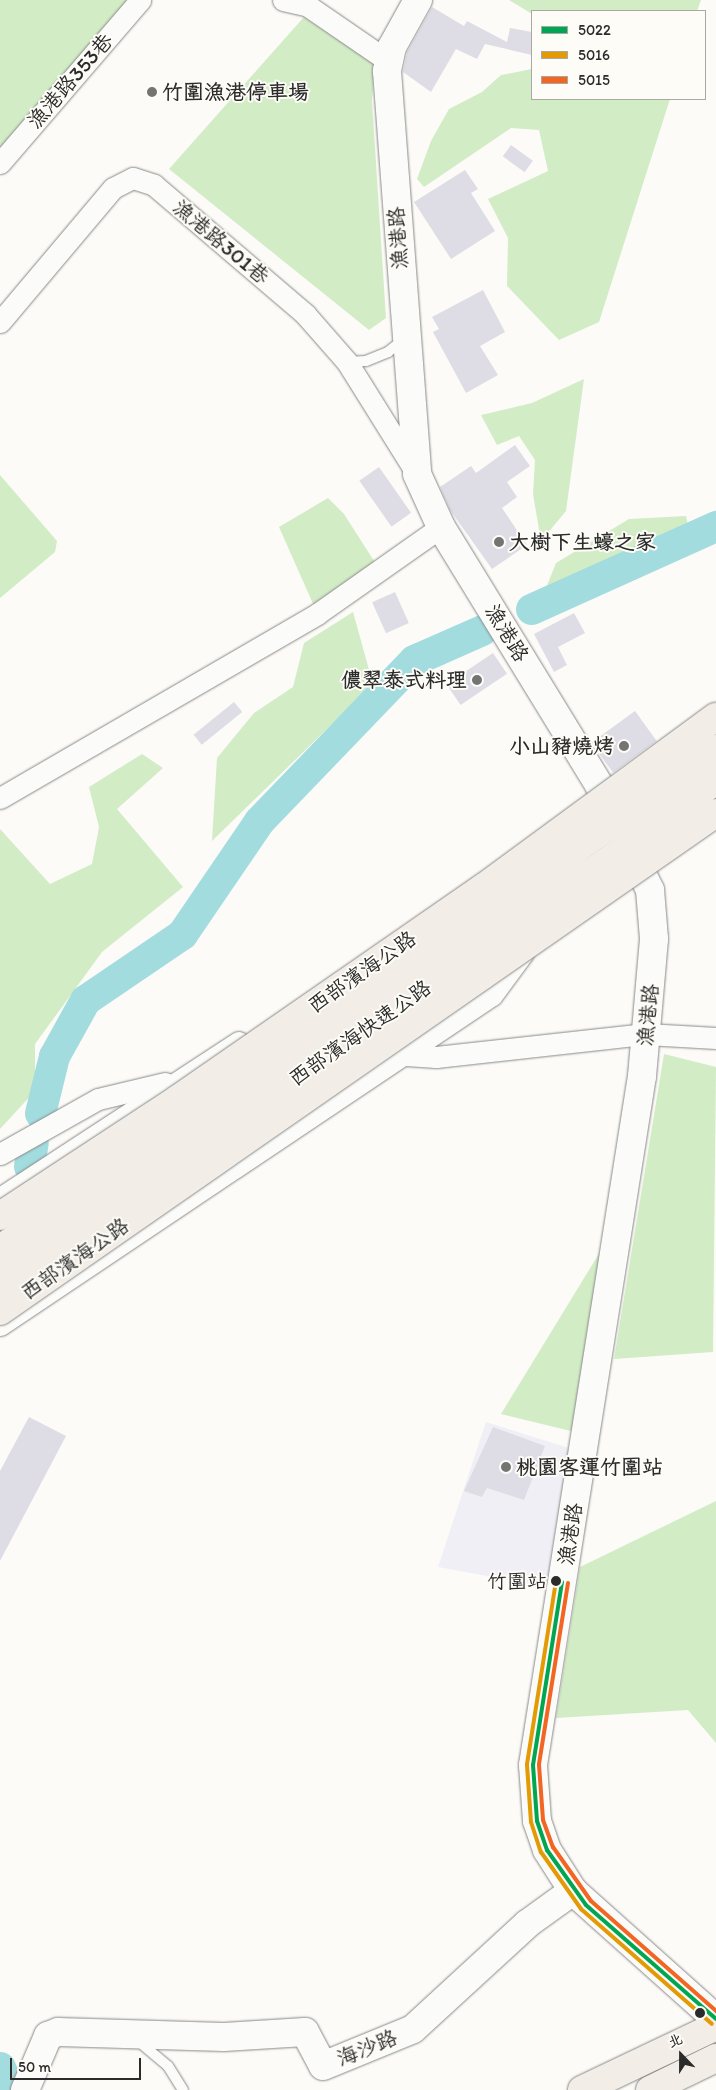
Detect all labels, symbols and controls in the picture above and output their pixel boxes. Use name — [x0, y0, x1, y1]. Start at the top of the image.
legend — [531, 10, 706, 100]
text: 5022 — [578, 21, 611, 39]
street label: 漁港路353巷 — [22, 28, 118, 134]
text: 5016 — [578, 46, 610, 64]
text: 5015 — [578, 71, 610, 89]
place label: 竹圍漁港停車場 — [162, 79, 309, 105]
marker: 竹圍漁港停車場 — [146, 86, 158, 98]
street label: 漁港路301巷 — [168, 194, 274, 290]
street label: 漁港路 — [383, 206, 413, 270]
place label: 大樹下生蠔之家 — [509, 529, 656, 555]
marker: 大樹下生蠔之家 — [493, 536, 505, 548]
street label: 漁港路 — [480, 600, 534, 666]
place label: 儂翠泰式料理 — [341, 667, 467, 693]
marker: 儂翠泰式料理 — [471, 674, 483, 686]
place label: 小山豬燒烤 — [509, 733, 614, 759]
marker: 小山豬燒烤 — [618, 740, 630, 752]
street label: 西部濱海公路 — [303, 926, 421, 1018]
street label: 西部濱海快速公路 — [284, 974, 436, 1092]
street label: 漁港路 — [632, 982, 664, 1048]
street label: 西部濱海公路 — [16, 1213, 134, 1305]
place label: 桃園客運竹圍站 — [516, 1454, 663, 1480]
marker: 桃園客運竹圍站 — [500, 1461, 512, 1473]
street label: 漁港路 — [553, 1501, 587, 1567]
place label: 竹圍站 — [487, 1569, 547, 1593]
marker: 竹圍站 — [551, 1576, 561, 1586]
unlabelled marker — [695, 2008, 705, 2018]
street label: 海沙路 — [333, 2025, 401, 2071]
north arrow — [656, 2030, 706, 2080]
text: 北 — [666, 2030, 685, 2051]
scale bar — [12, 2048, 144, 2080]
text: 50 m — [18, 2058, 51, 2076]

